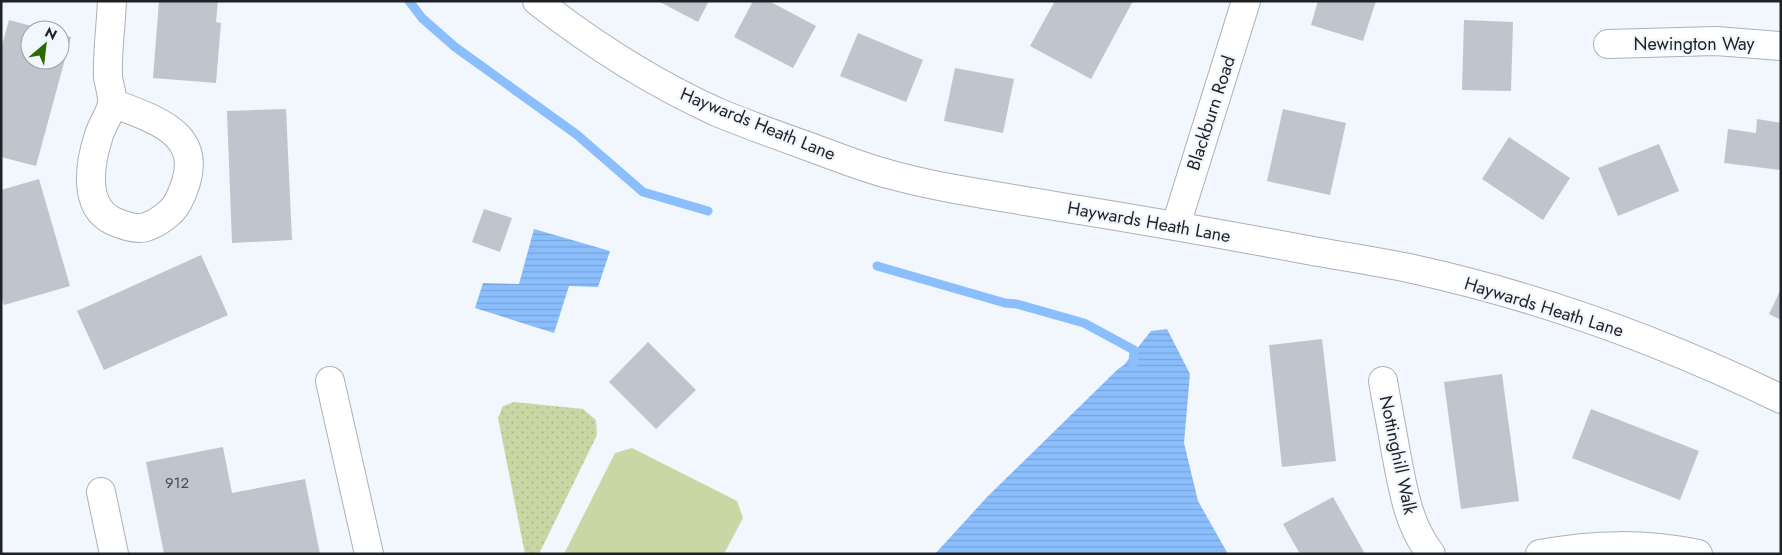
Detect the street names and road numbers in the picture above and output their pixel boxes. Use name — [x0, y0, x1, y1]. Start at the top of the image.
street label: Newington Way — [1633, 31, 1755, 57]
street label: Blackburn Road — [1180, 52, 1242, 174]
street label: Haywards Heath Lane — [676, 81, 840, 167]
street label: Haywards Heath Lane — [1065, 195, 1233, 249]
street label: Haywards Heath Lane — [1461, 270, 1627, 344]
street label: Nottinghill Walk — [1373, 393, 1423, 517]

